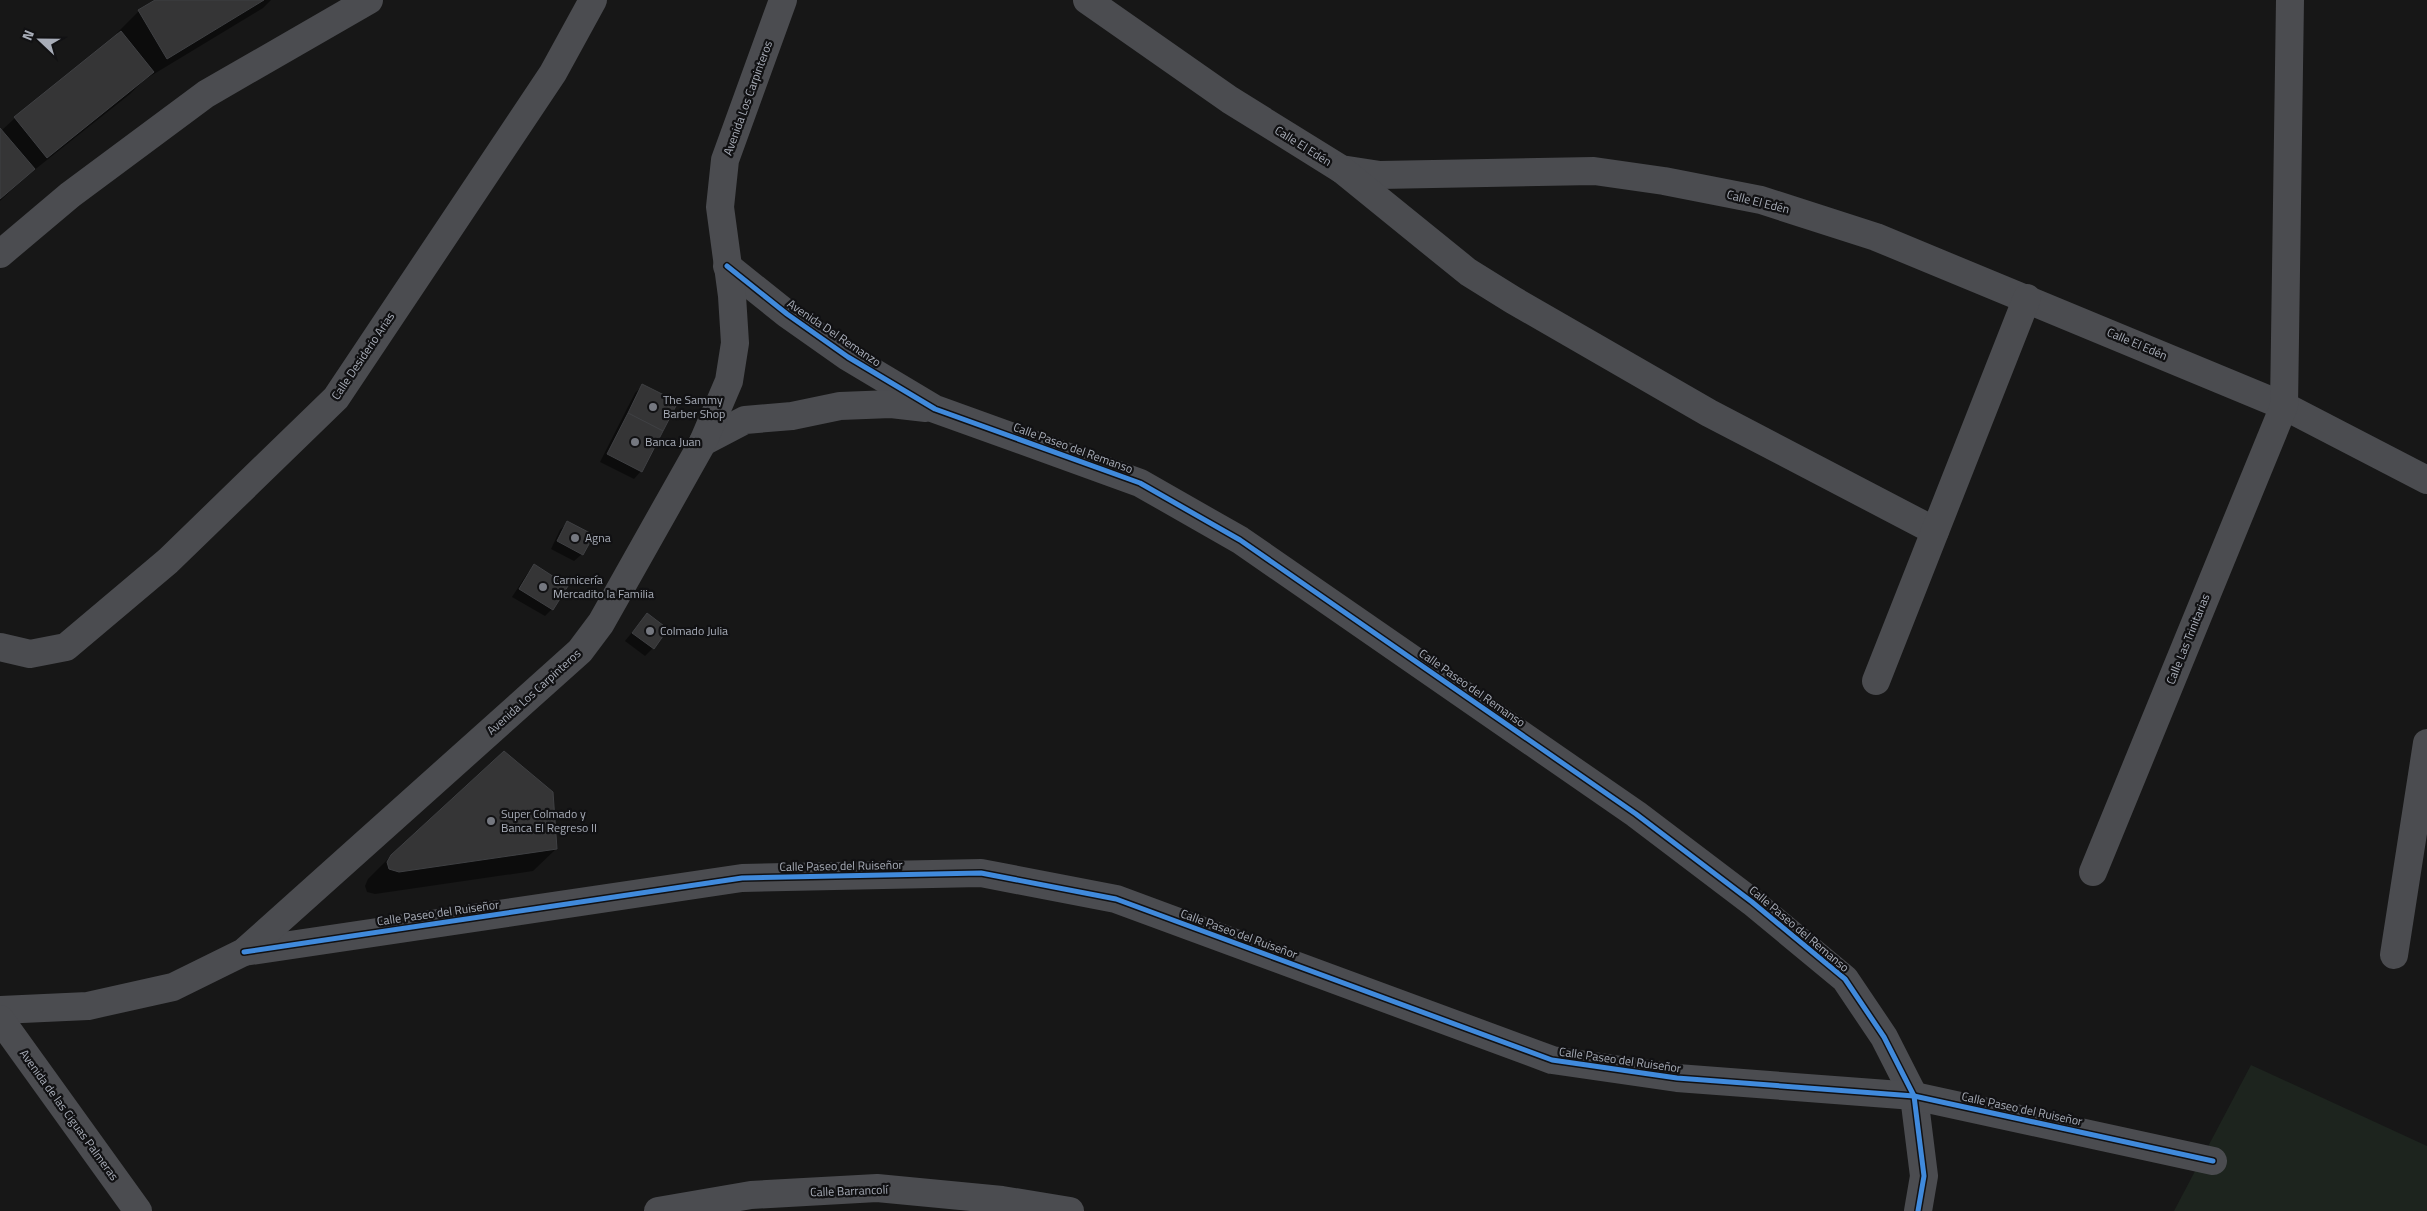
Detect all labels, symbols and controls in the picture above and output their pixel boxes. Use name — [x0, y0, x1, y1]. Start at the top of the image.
north arrow — [15, 15, 65, 65]
text: N — [16, 27, 39, 43]
street label: Avenida Los Carpinteros — [718, 37, 777, 158]
street label: Calle El Edén — [1271, 121, 1336, 171]
street label: Calle El Edén — [1725, 185, 1792, 219]
street label: Avenida Del Remanzo — [784, 294, 885, 371]
street label: Calle Desiderio Arias — [326, 308, 399, 404]
street label: Calle El Edén — [2104, 322, 2170, 365]
place label: The Sammy Barber Shop — [663, 390, 725, 423]
marker: The Sammy Barber Shop — [647, 401, 659, 413]
street label: Calle Paseo del Remanso — [1011, 417, 1136, 478]
place label: Banca Juan — [645, 432, 701, 451]
marker: Banca Juan — [629, 436, 641, 448]
place label: Agna — [585, 528, 611, 547]
marker: Agna — [569, 532, 581, 544]
place label: Carnicería Mercadito la Familia — [553, 570, 654, 603]
marker: Carnicería Mercadito la Familia — [537, 581, 549, 593]
street label: Calle Las Trinitarias — [2161, 590, 2215, 687]
place label: Colmado Julia — [660, 621, 728, 640]
marker: Colmado Julia — [644, 625, 656, 637]
street label: Avenida Los Carpinteros — [482, 644, 585, 739]
street label: Calle Paseo del Remanso — [1415, 644, 1529, 732]
place label: Super Colmado y Banca El Regreso II — [501, 804, 597, 837]
marker: Super Colmado y Banca El Regreso II — [485, 815, 497, 827]
street label: Calle Paseo del Ruiseñor — [779, 855, 903, 876]
street label: Calle Paseo del Remanso — [1745, 881, 1854, 976]
street label: Calle Paseo del Ruiseñor — [376, 895, 500, 930]
street label: Calle Paseo del Ruiseñor — [1178, 904, 1300, 964]
street label: Calle Paseo del Ruiseñor — [1558, 1042, 1682, 1077]
street label: Avenida de las Ciguas Palmeras — [15, 1045, 124, 1185]
street label: Calle Paseo del Ruiseñor — [1960, 1086, 2084, 1131]
street label: Calle Barrancolí — [810, 1180, 890, 1201]

